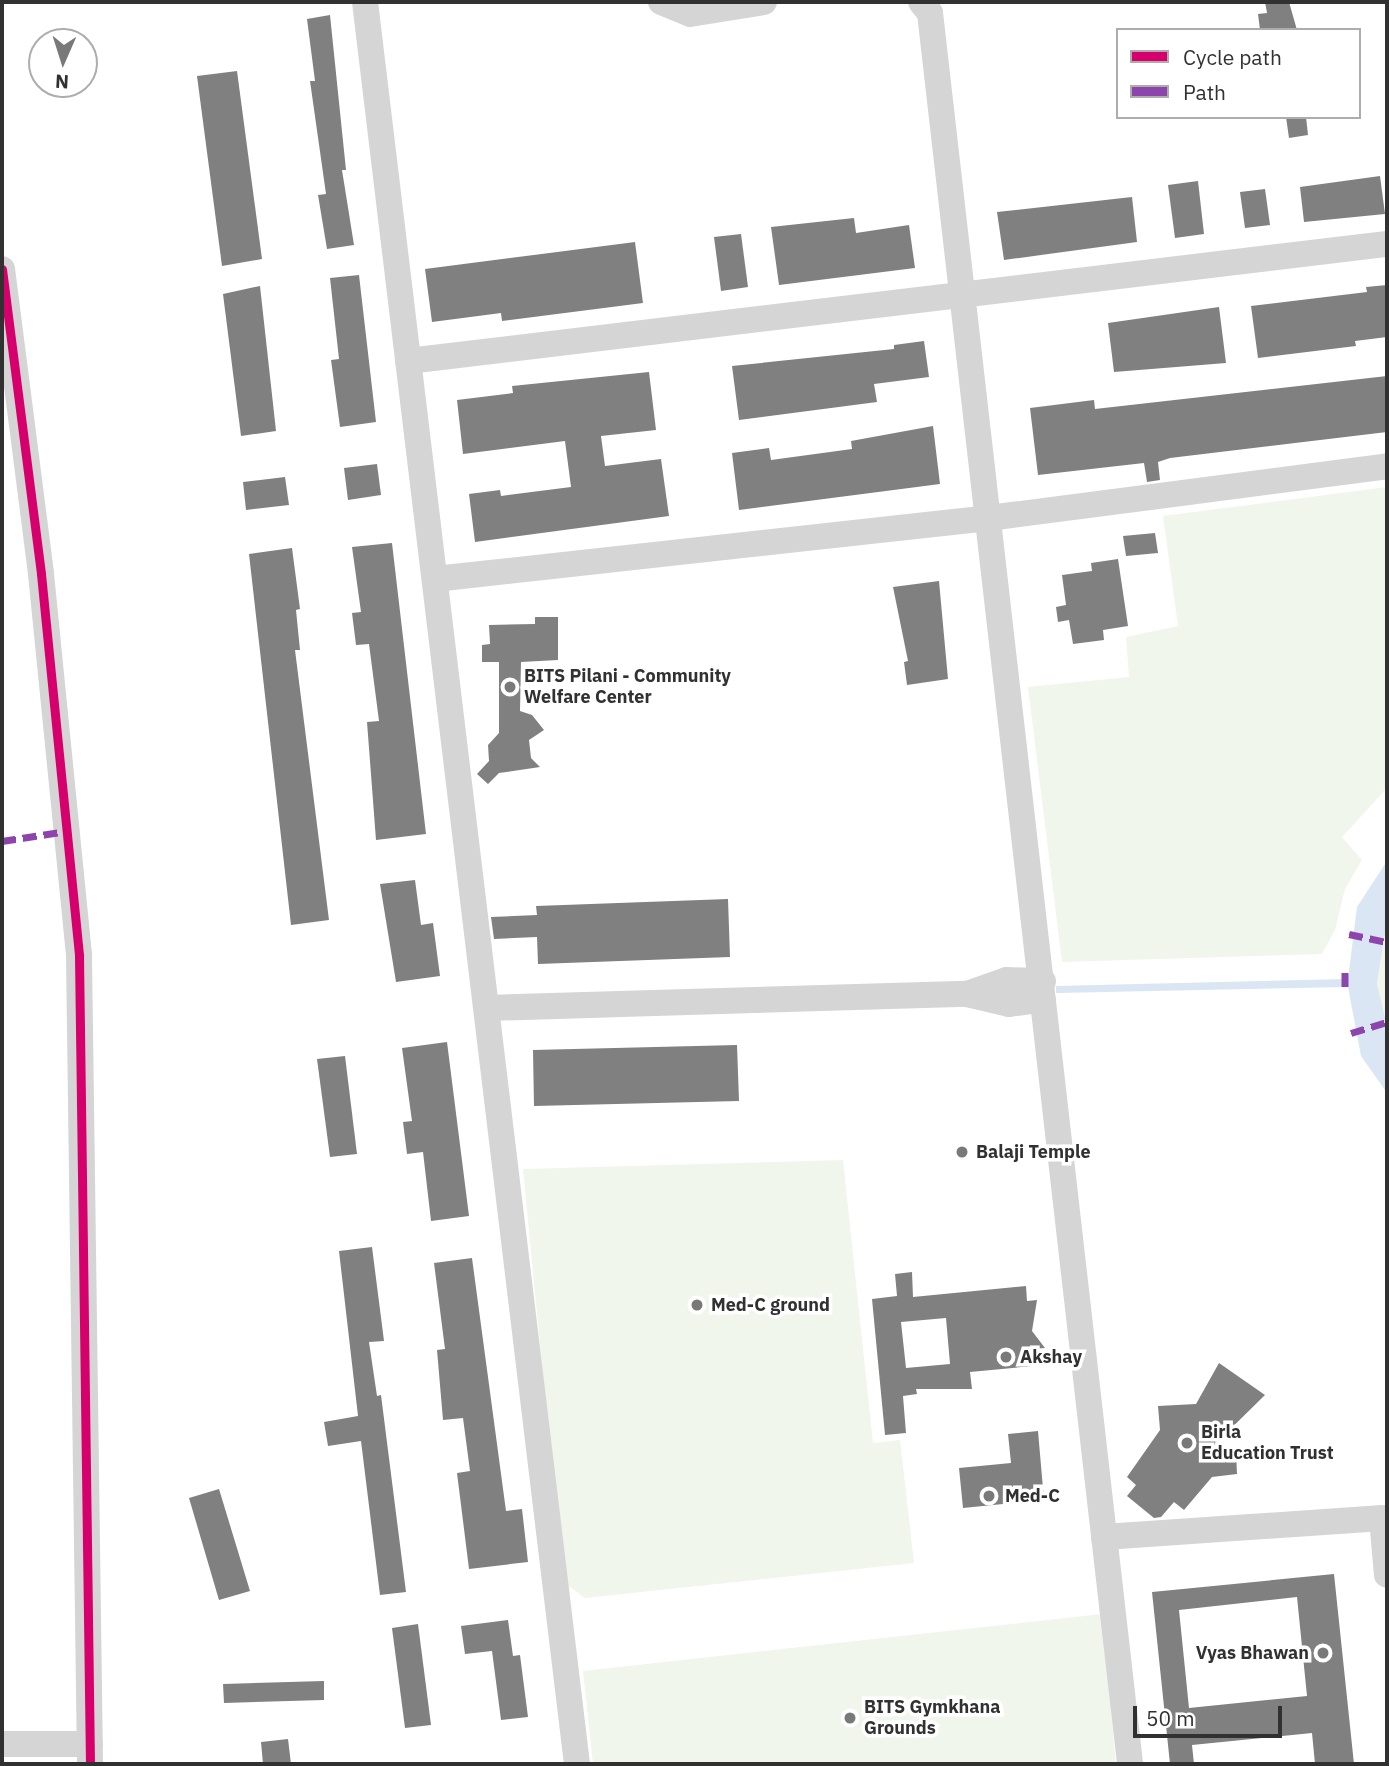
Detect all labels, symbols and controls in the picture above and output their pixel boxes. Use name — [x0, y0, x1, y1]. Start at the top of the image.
north arrow — [28, 28, 98, 98]
legend — [1116, 28, 1361, 119]
text: Cycle path — [1183, 43, 1282, 71]
text: N — [55, 70, 70, 94]
text: Path — [1183, 78, 1226, 106]
place label: BITS Pilani - Community Welfare Center — [524, 666, 731, 708]
marker: BITS Pilani - Community Welfare Center — [502, 679, 518, 695]
place label: Balaji Temple — [976, 1141, 1091, 1163]
marker: Balaji Temple — [954, 1144, 970, 1160]
place label: Med-C ground — [711, 1294, 830, 1316]
marker: Med-C ground — [689, 1297, 705, 1313]
place label: Akshay — [1020, 1346, 1082, 1368]
marker: Akshay — [998, 1349, 1014, 1365]
place label: Birla Education Trust — [1201, 1422, 1334, 1464]
marker: Birla Education Trust — [1179, 1435, 1195, 1451]
place label: Med-C — [1005, 1485, 1060, 1507]
marker: Med-C — [979, 1486, 999, 1506]
place label: Vyas Bhawan — [1196, 1642, 1309, 1664]
marker: Vyas Bhawan — [1315, 1645, 1331, 1661]
scale bar — [1137, 1692, 1286, 1736]
place label: BITS Gymkhana Grounds — [864, 1697, 1000, 1740]
text: 50 m — [1146, 1704, 1195, 1732]
marker: BITS Gymkhana Grounds — [842, 1710, 858, 1726]

